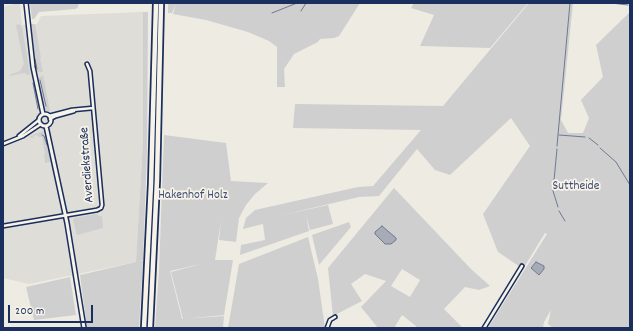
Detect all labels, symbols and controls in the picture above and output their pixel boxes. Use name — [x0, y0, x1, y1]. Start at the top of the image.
street label: Averdiekstraße — [78, 127, 98, 203]
park label: Suttheide — [553, 179, 599, 195]
park label: Hakenhof Holz — [158, 188, 228, 204]
scale bar — [10, 297, 95, 323]
text: 200 m — [15, 303, 44, 320]

